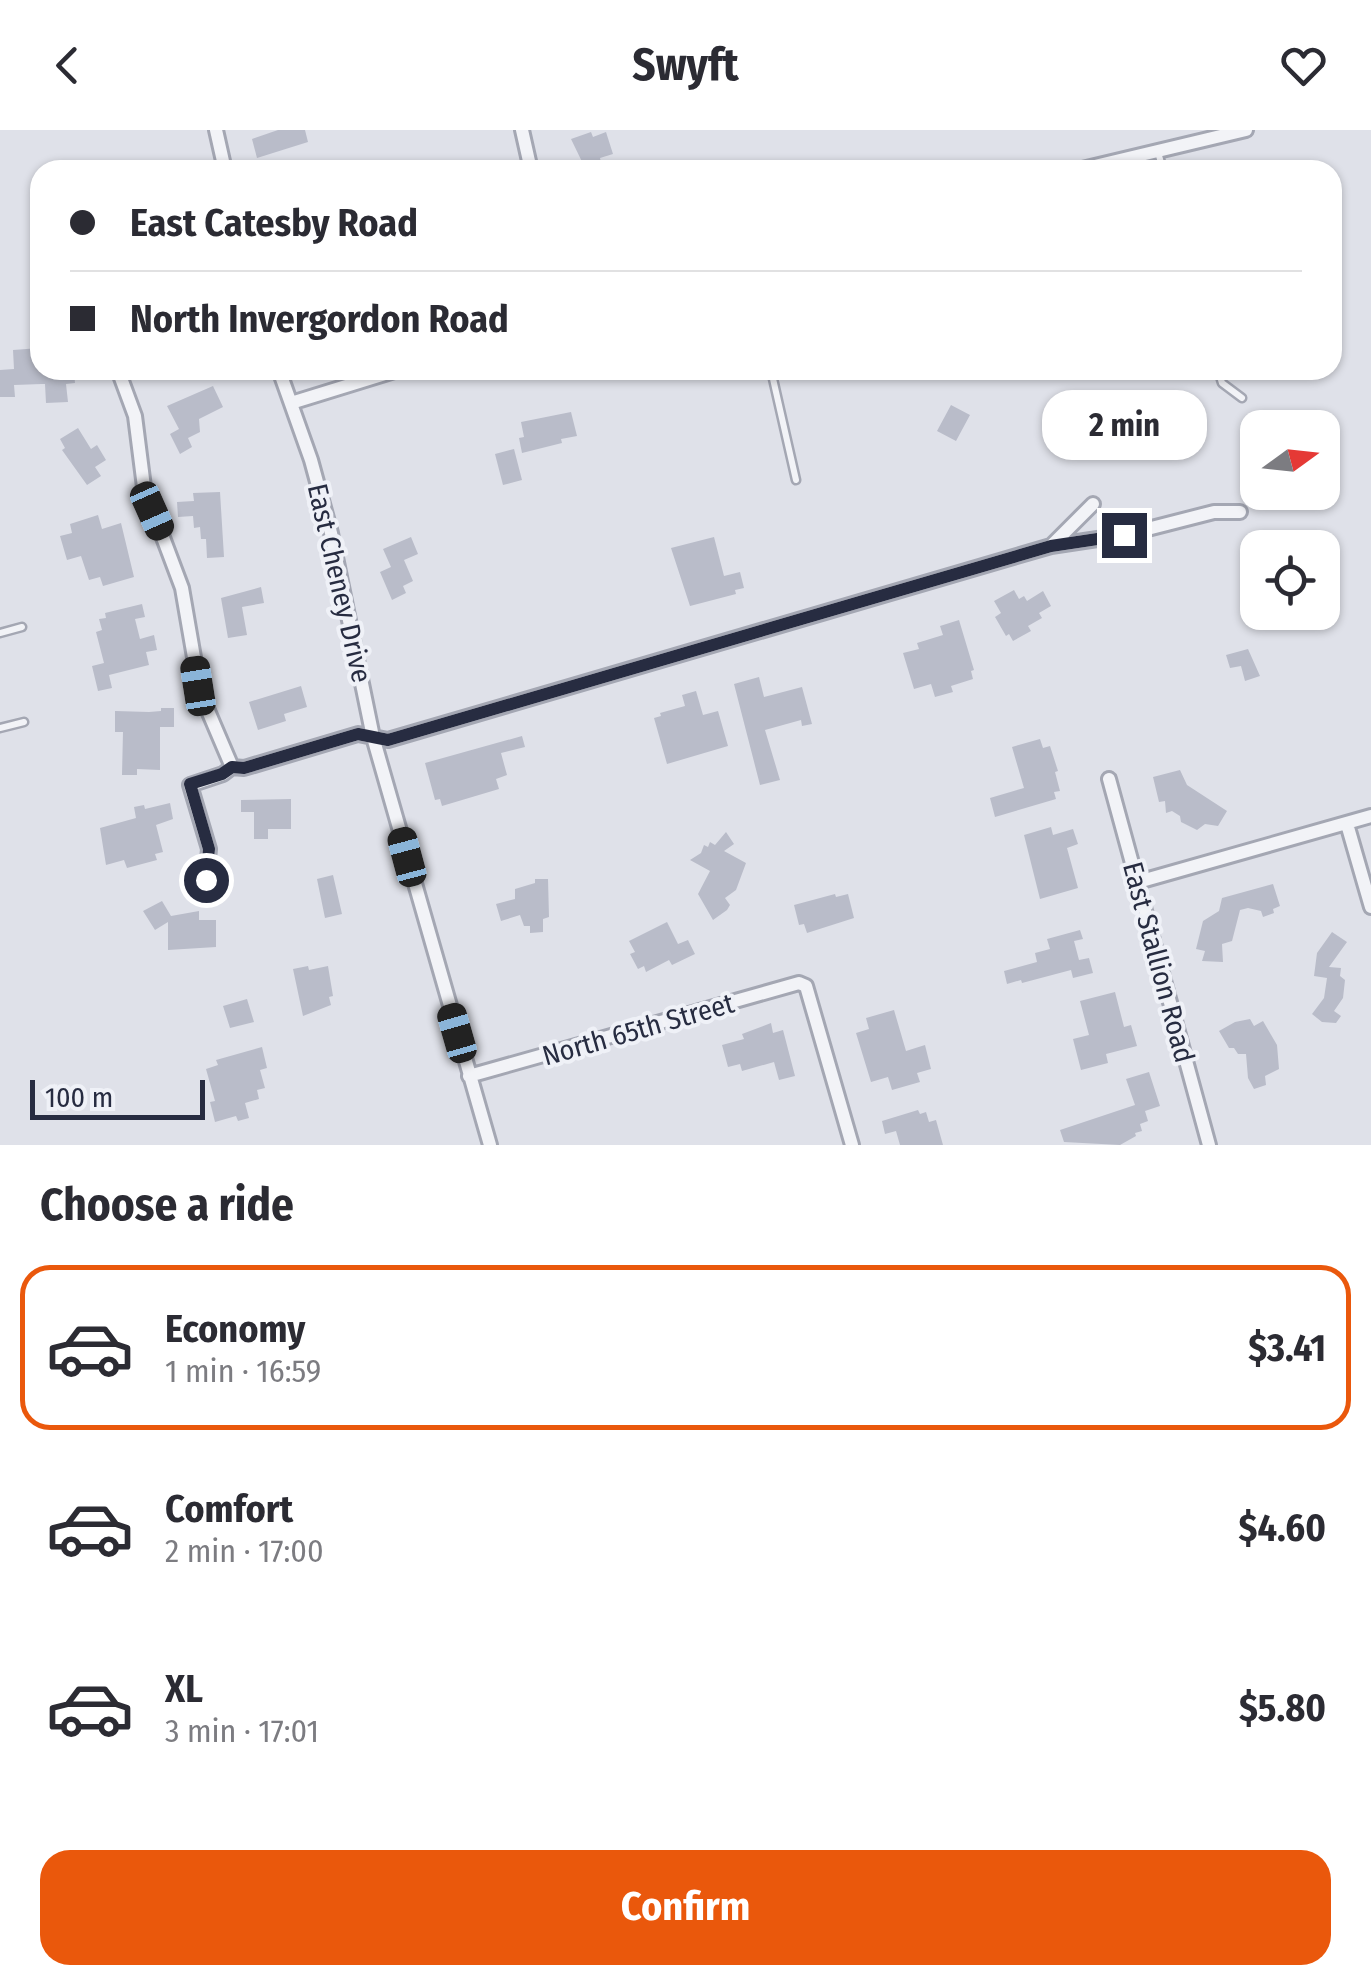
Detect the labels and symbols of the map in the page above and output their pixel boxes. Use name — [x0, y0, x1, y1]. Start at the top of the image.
callout: 2 min — [1042, 390, 1206, 460]
north arrow — [1240, 410, 1340, 510]
car — [126, 477, 178, 545]
street label: East Cheney Drive — [301, 480, 378, 686]
route end — [1102, 513, 1147, 558]
car — [178, 654, 218, 718]
car — [385, 824, 429, 890]
route start — [184, 858, 229, 903]
street label: East Stallion Road — [1116, 858, 1201, 1066]
street label: North 65th Street — [539, 986, 739, 1073]
car — [434, 1000, 480, 1066]
scale bar — [30, 1075, 205, 1120]

